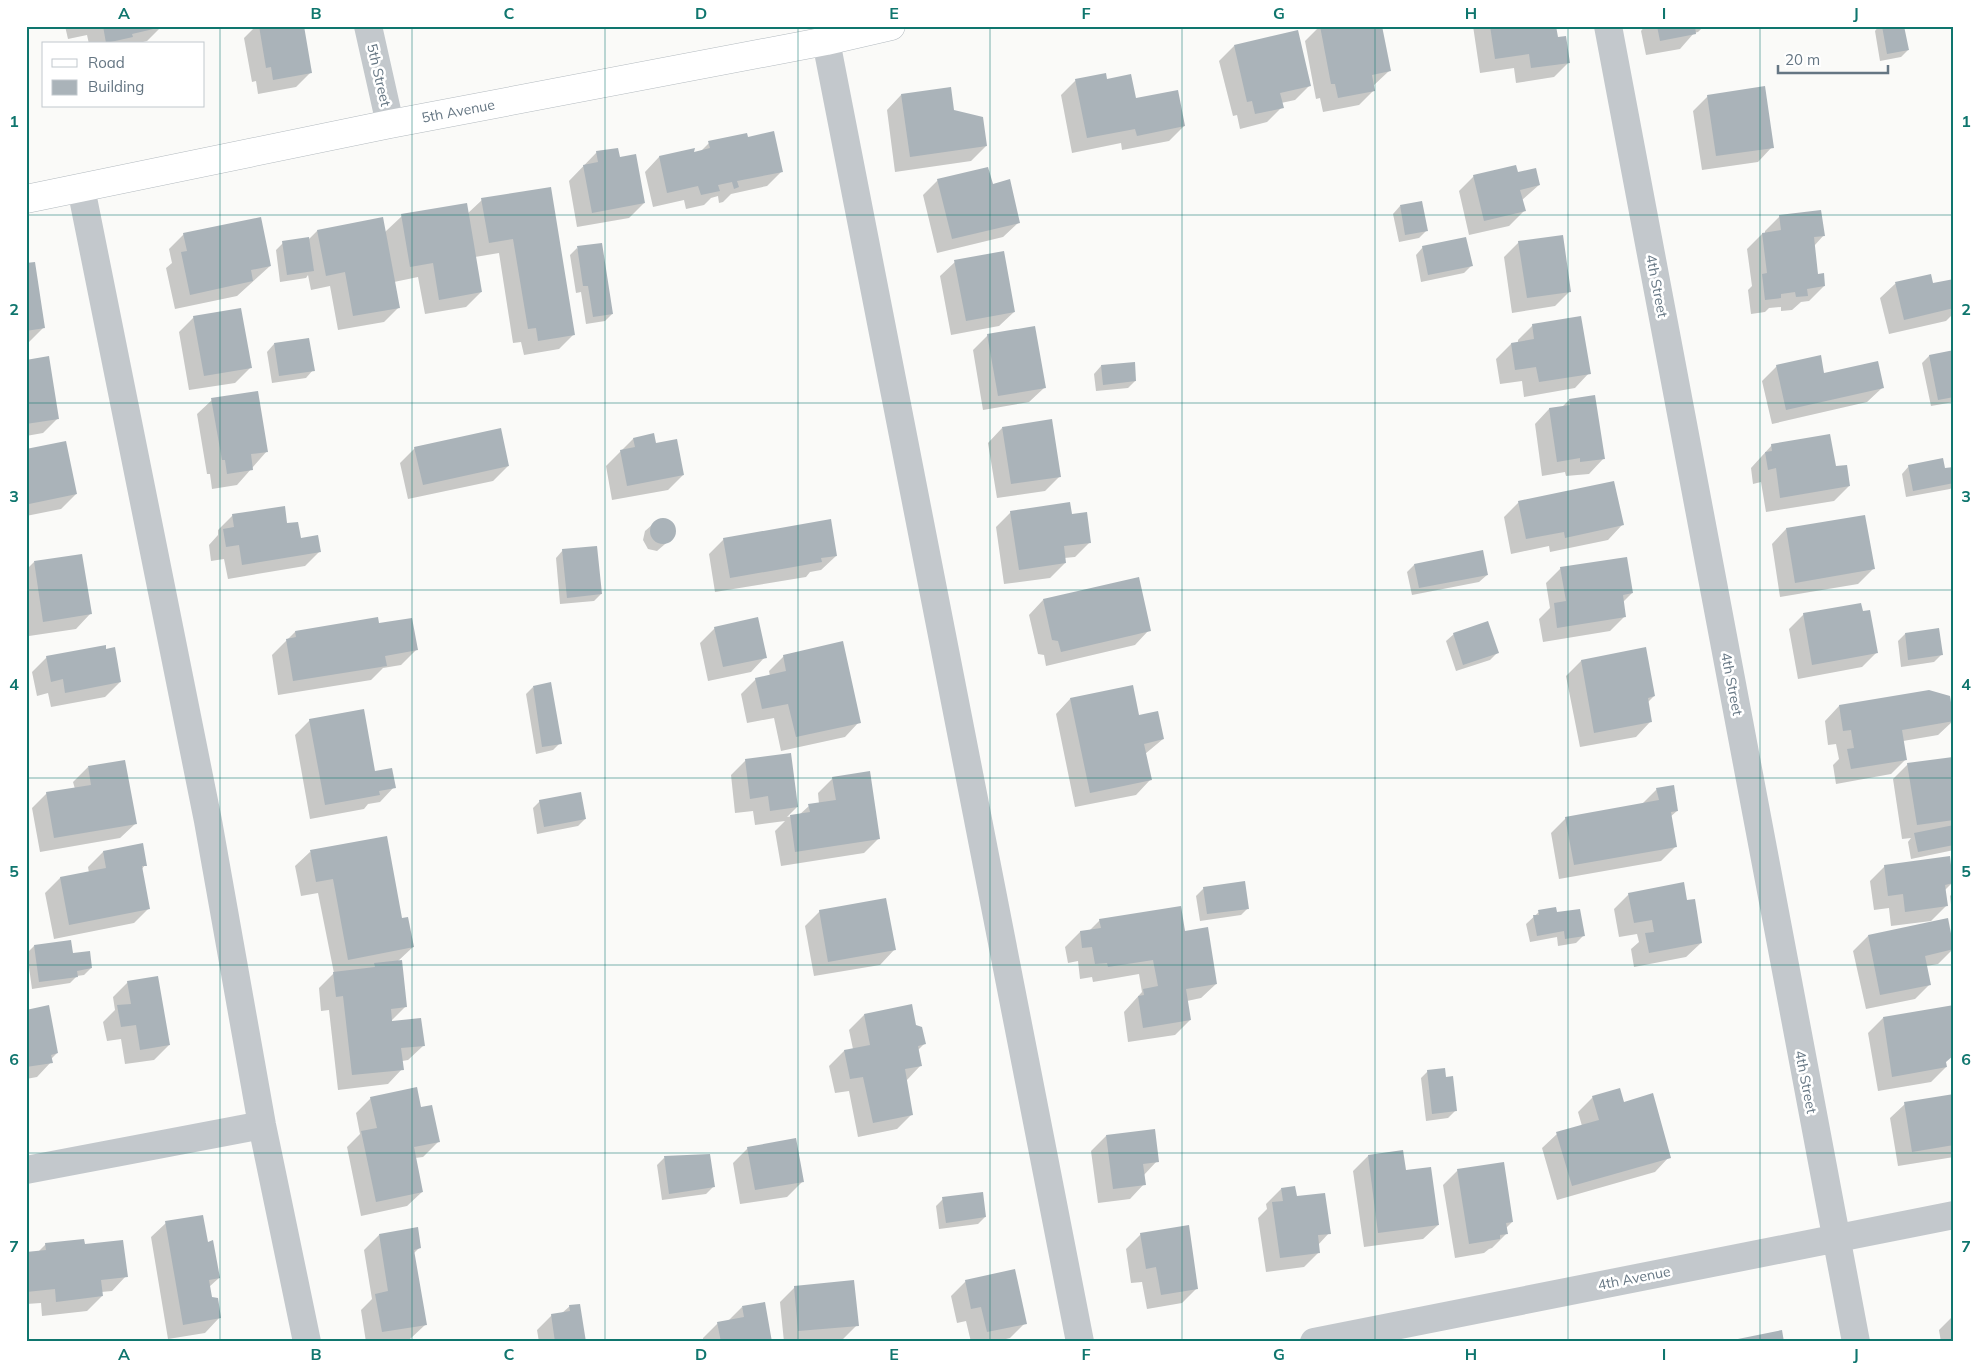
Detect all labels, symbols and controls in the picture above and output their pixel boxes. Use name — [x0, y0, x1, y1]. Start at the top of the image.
text: A — [118, 3, 130, 23]
text: B — [310, 3, 322, 23]
text: C — [504, 3, 515, 23]
text: D — [695, 3, 707, 23]
text: E — [889, 3, 899, 23]
text: F — [1081, 3, 1091, 23]
text: G — [1273, 3, 1285, 23]
text: H — [1465, 3, 1477, 23]
text: I — [1662, 3, 1666, 23]
text: J — [1853, 3, 1859, 23]
legend — [42, 42, 205, 108]
street label: 5th Street — [363, 42, 395, 108]
scale bar — [1778, 42, 1888, 74]
text: 20 m — [1785, 50, 1820, 69]
text: Road — [88, 53, 125, 72]
text: Building — [88, 77, 144, 96]
street label: 5th Avenue — [420, 95, 496, 127]
text: 1 — [9, 111, 19, 131]
text: 1 — [1961, 111, 1971, 131]
street label: 4th Street — [1642, 253, 1672, 319]
text: 2 — [9, 299, 19, 319]
text: 2 — [1961, 299, 1971, 319]
text: 3 — [9, 486, 19, 506]
text: 3 — [1961, 486, 1971, 506]
street label: 4th Street — [1717, 651, 1747, 717]
text: 4 — [9, 674, 19, 694]
text: 4 — [1961, 674, 1971, 694]
text: 5 — [9, 861, 19, 881]
text: 5 — [1961, 861, 1971, 881]
text: 6 — [9, 1049, 19, 1069]
street label: 4th Street — [1791, 1049, 1821, 1115]
text: 6 — [1961, 1049, 1971, 1069]
text: 7 — [9, 1236, 19, 1256]
text: 7 — [1961, 1236, 1971, 1256]
street label: 4th Avenue — [1596, 1262, 1672, 1294]
text: A — [118, 1344, 130, 1364]
text: B — [310, 1344, 322, 1364]
text: C — [504, 1344, 515, 1364]
text: D — [695, 1344, 707, 1364]
text: E — [889, 1344, 899, 1364]
text: F — [1081, 1344, 1091, 1364]
text: G — [1273, 1344, 1285, 1364]
text: H — [1465, 1344, 1477, 1364]
text: I — [1662, 1344, 1666, 1364]
text: J — [1853, 1344, 1859, 1364]

